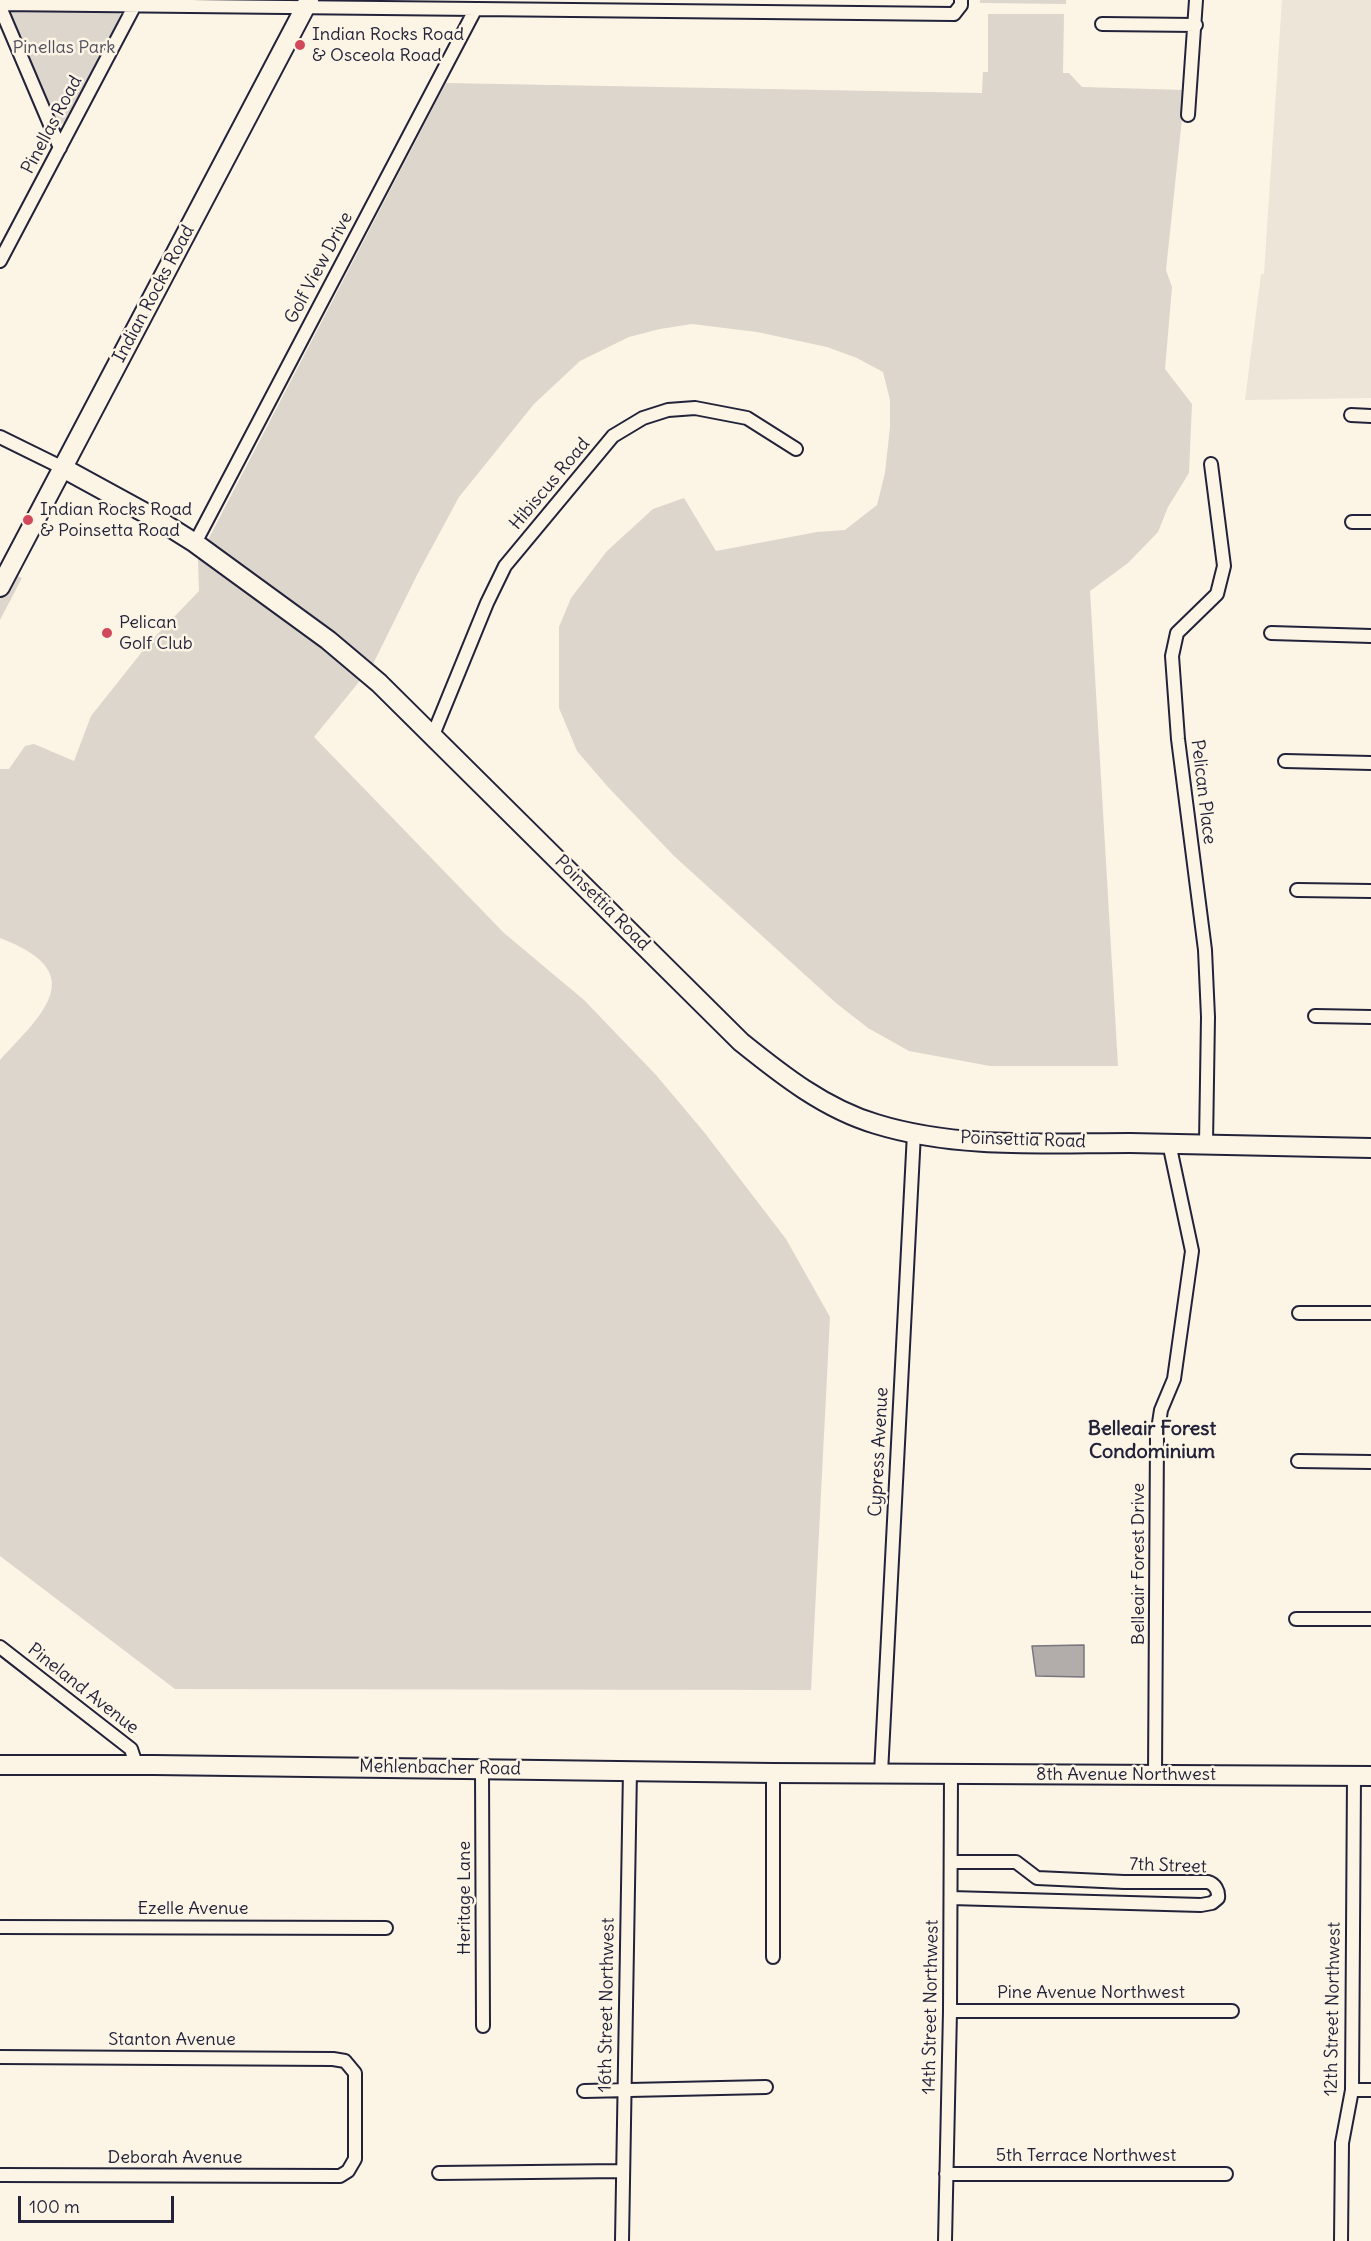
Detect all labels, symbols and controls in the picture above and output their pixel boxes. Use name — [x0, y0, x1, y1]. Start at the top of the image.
place label: Indian Rocks Road & Osceola Road — [312, 24, 464, 66]
park label: Pinellas Park — [13, 37, 115, 59]
marker: Indian Rocks Road & Osceola Road — [293, 38, 307, 52]
street label: Pinellas Road — [17, 72, 87, 178]
street label: Golf View Drive — [281, 208, 357, 328]
street label: Indian Rocks Road — [109, 222, 199, 366]
street label: Hibiscus Road — [505, 434, 595, 534]
place label: Indian Rocks Road & Poinsetta Road — [40, 499, 192, 542]
marker: Indian Rocks Road & Poinsetta Road — [21, 513, 35, 527]
place label: Pelican Golf Club — [119, 612, 193, 654]
marker: Pelican Golf Club — [100, 626, 114, 640]
street label: Pelican Place — [1186, 738, 1220, 846]
street label: Poinsettia Road — [550, 851, 654, 955]
street label: Poinsettia Road — [960, 1127, 1086, 1153]
street label: Cypress Avenue — [865, 1387, 893, 1517]
district label: Belleair Forest Condominium — [1088, 1417, 1216, 1464]
street label: Belleair Forest Drive — [1128, 1483, 1150, 1645]
street label: Pineland Avenue — [23, 1639, 143, 1739]
street label: Mehlenbacher Road — [359, 1756, 521, 1780]
street label: 8th Avenue Northwest — [1036, 1764, 1216, 1786]
street label: Heritage Lane — [454, 1841, 476, 1955]
street label: 7th Street — [1129, 1854, 1207, 1878]
street label: Ezelle Avenue — [138, 1898, 248, 1920]
street label: 16th Street Northwest — [595, 1917, 619, 2093]
street label: 14th Street Northwest — [919, 1919, 943, 2095]
street label: 12th Street Northwest — [1321, 1922, 1345, 2096]
street label: Pine Avenue Northwest — [997, 1982, 1185, 2004]
street label: Stanton Avenue — [108, 2029, 236, 2051]
street label: 5th Terrace Northwest — [996, 2145, 1176, 2167]
street label: Deborah Avenue — [108, 2147, 242, 2169]
scale bar — [21, 2184, 177, 2222]
text: 100 m — [29, 2195, 80, 2218]

